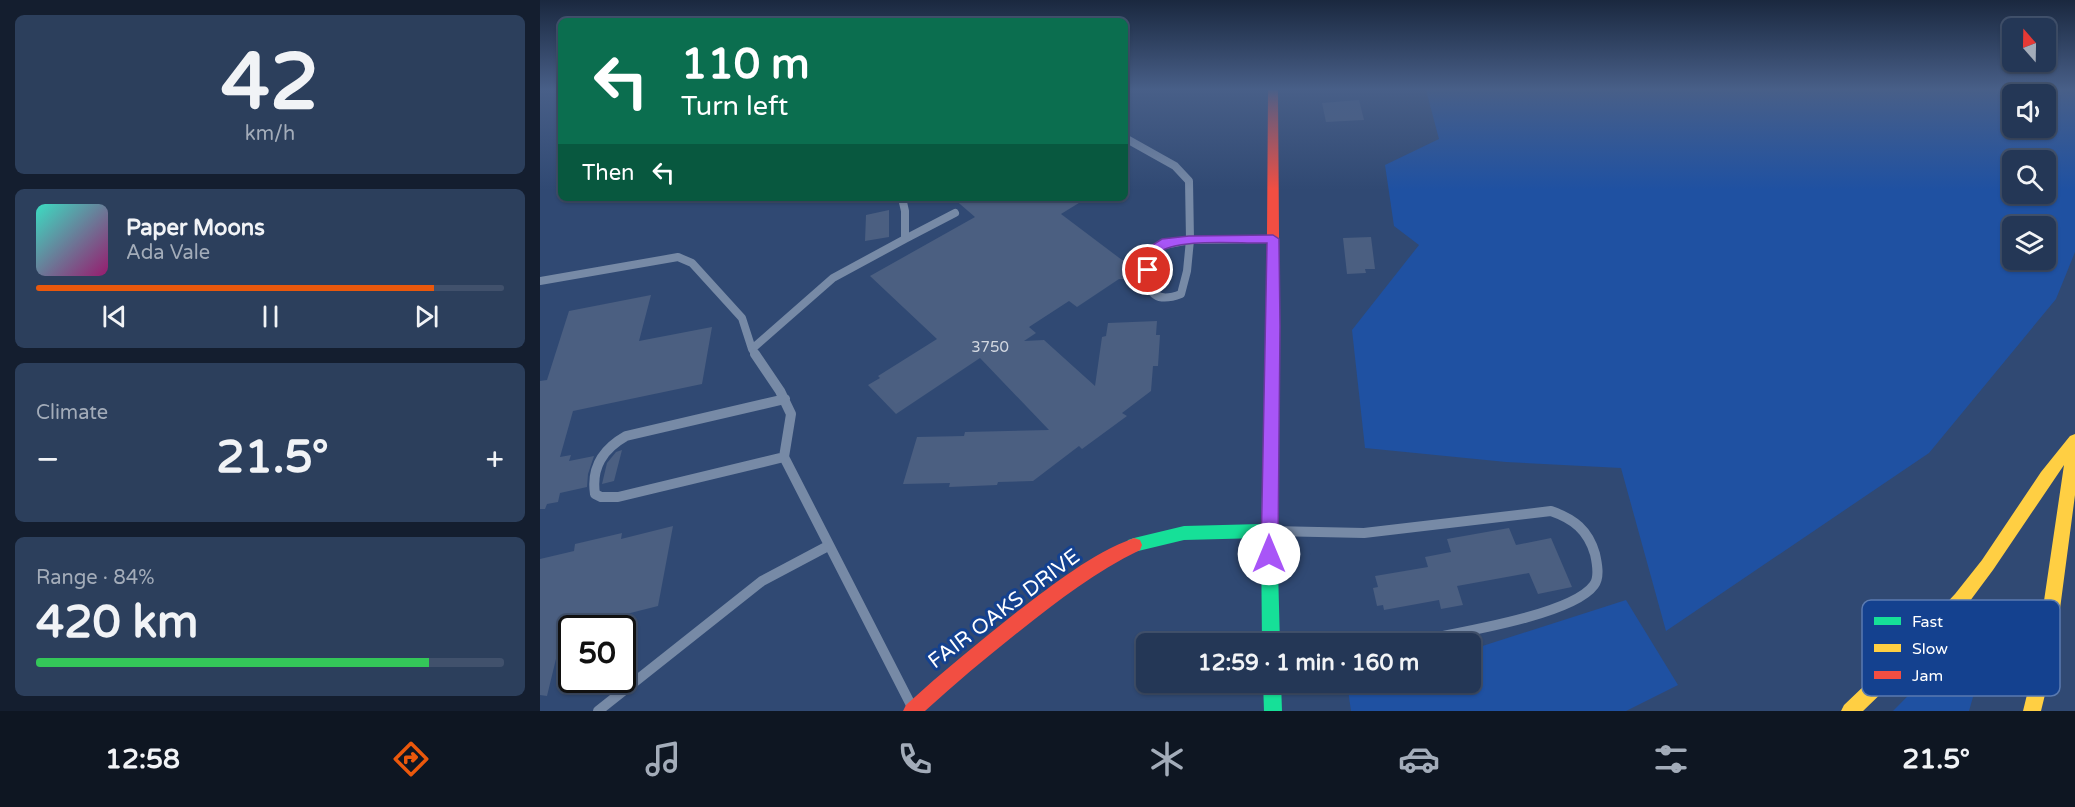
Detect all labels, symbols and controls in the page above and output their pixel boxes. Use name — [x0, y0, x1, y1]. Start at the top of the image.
north arrow — [2002, 18, 2056, 72]
map controls — [2002, 18, 2056, 270]
text: 42 — [221, 36, 319, 130]
text: 110 m — [681, 39, 810, 90]
icon: left — [582, 42, 660, 120]
button: sound — [2002, 84, 2056, 138]
text: Turn left — [681, 90, 788, 123]
text: km/h — [245, 122, 295, 146]
button: search — [2002, 150, 2056, 204]
icon: left — [647, 156, 680, 189]
text: Then — [582, 160, 635, 186]
text: Paper Moons — [126, 215, 265, 241]
button: layers — [2002, 216, 2056, 270]
text: Ada Vale — [126, 241, 210, 265]
pin — [1122, 244, 1173, 295]
icon: arrive — [1131, 253, 1164, 286]
icon: previous — [98, 300, 131, 333]
icon: pause — [254, 300, 287, 333]
icon: next — [410, 300, 443, 333]
house number: 3750 — [971, 338, 1009, 356]
text: Climate — [36, 401, 108, 425]
text: 21.5° — [216, 431, 329, 485]
text: − — [36, 440, 60, 479]
text: + — [485, 440, 504, 479]
position arrow — [1237, 522, 1301, 586]
street label: FAIR OAKS DRIVE — [923, 544, 1085, 674]
text: Range · 84% — [36, 566, 155, 590]
text: 420 km — [36, 596, 198, 650]
legend — [1862, 600, 2060, 696]
text: Fast — [1912, 612, 1943, 632]
speed limit sign: 50 — [558, 615, 636, 693]
text: Slow — [1912, 639, 1948, 659]
text: 12:59 · 1 min · 160 m — [1198, 650, 1419, 676]
text: Jam — [1912, 666, 1943, 686]
icon: directions — [390, 738, 432, 780]
icon: music — [642, 738, 684, 780]
icon: phone — [894, 738, 936, 780]
icon: climate — [1146, 738, 1188, 780]
icon: car — [1398, 738, 1440, 780]
icon: filters — [1650, 738, 1692, 780]
text: 12:58 — [105, 743, 180, 776]
text: 21.5° — [1902, 743, 1970, 776]

